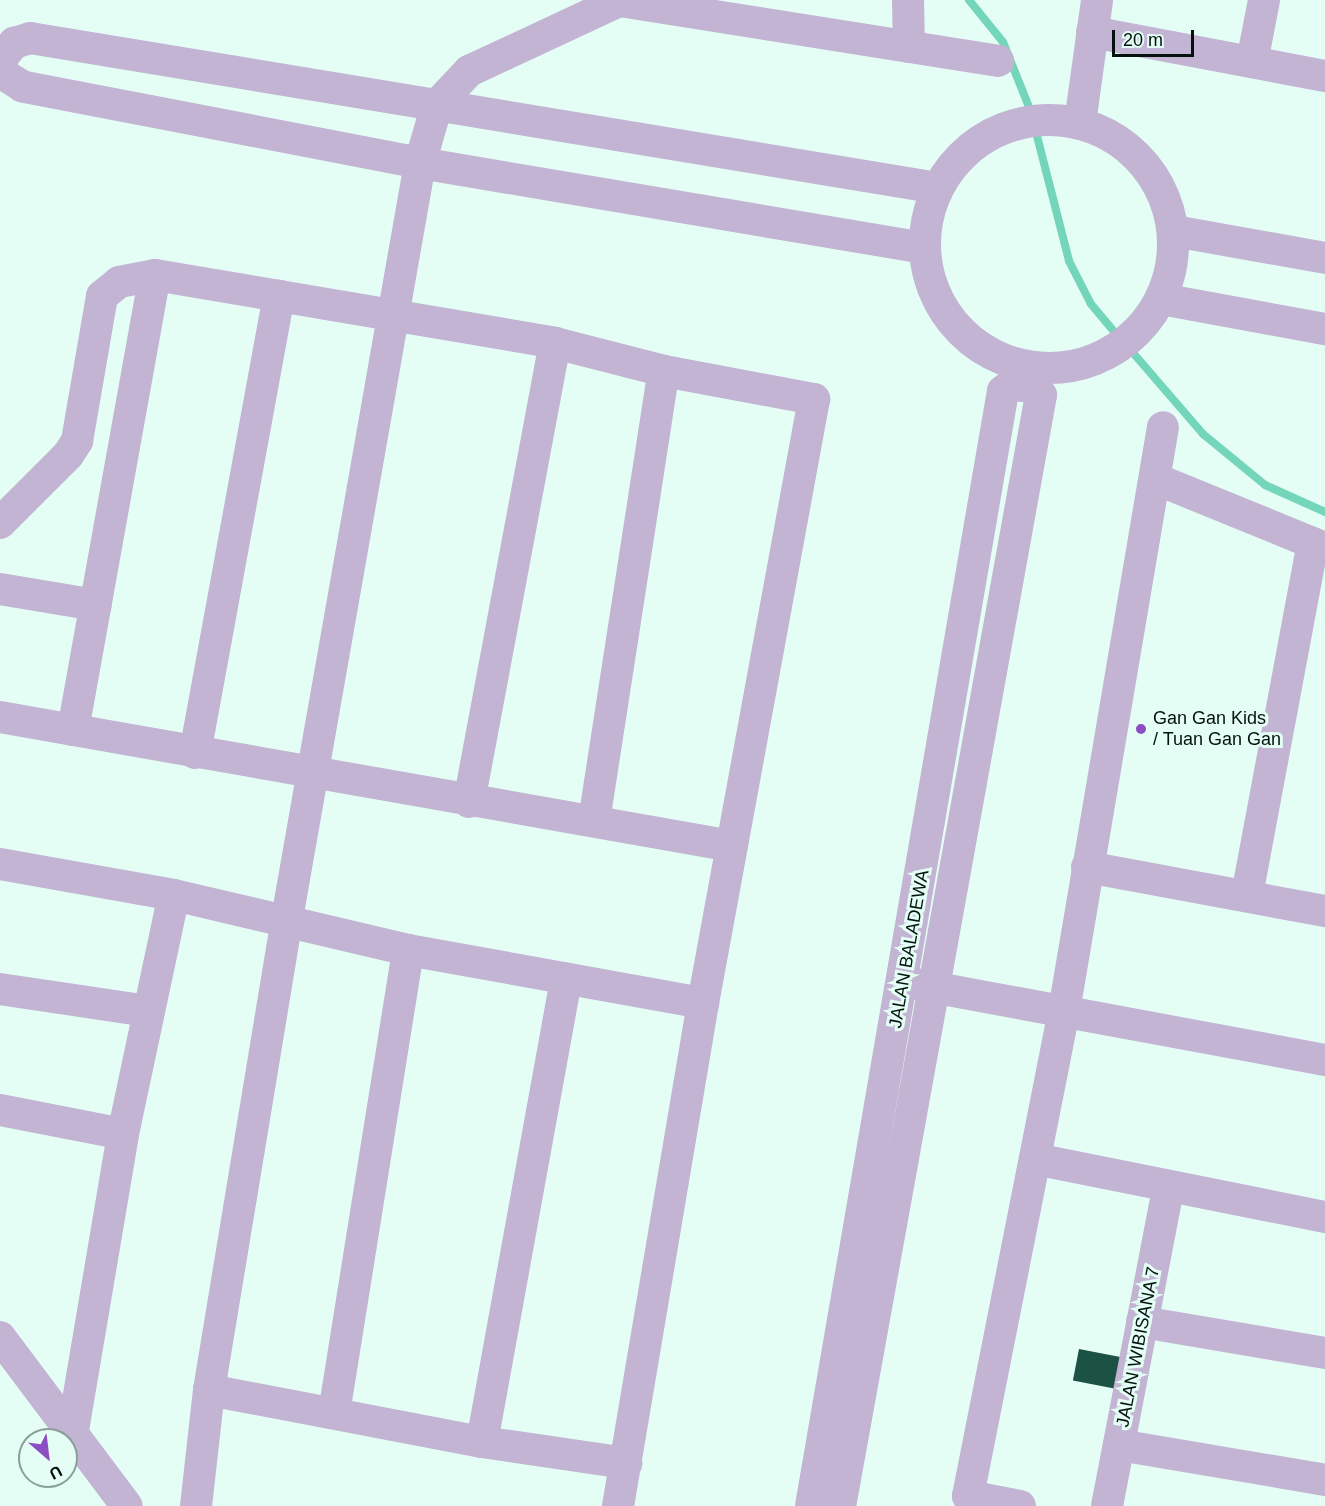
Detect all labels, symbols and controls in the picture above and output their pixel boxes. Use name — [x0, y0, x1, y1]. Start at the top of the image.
scale bar — [1115, 18, 1198, 56]
text: 20 m — [1123, 30, 1163, 50]
place label: Gan Gan Kids / Tuan Gan Gan — [1153, 708, 1281, 750]
marker: Gan Gan Kids / Tuan Gan Gan — [1134, 722, 1148, 736]
street label: JALAN BALADEWA — [884, 868, 934, 1030]
street label: JALAN WIBISANA 7 — [1112, 1264, 1164, 1430]
north arrow — [18, 1428, 78, 1488]
text: U — [47, 1462, 65, 1483]

